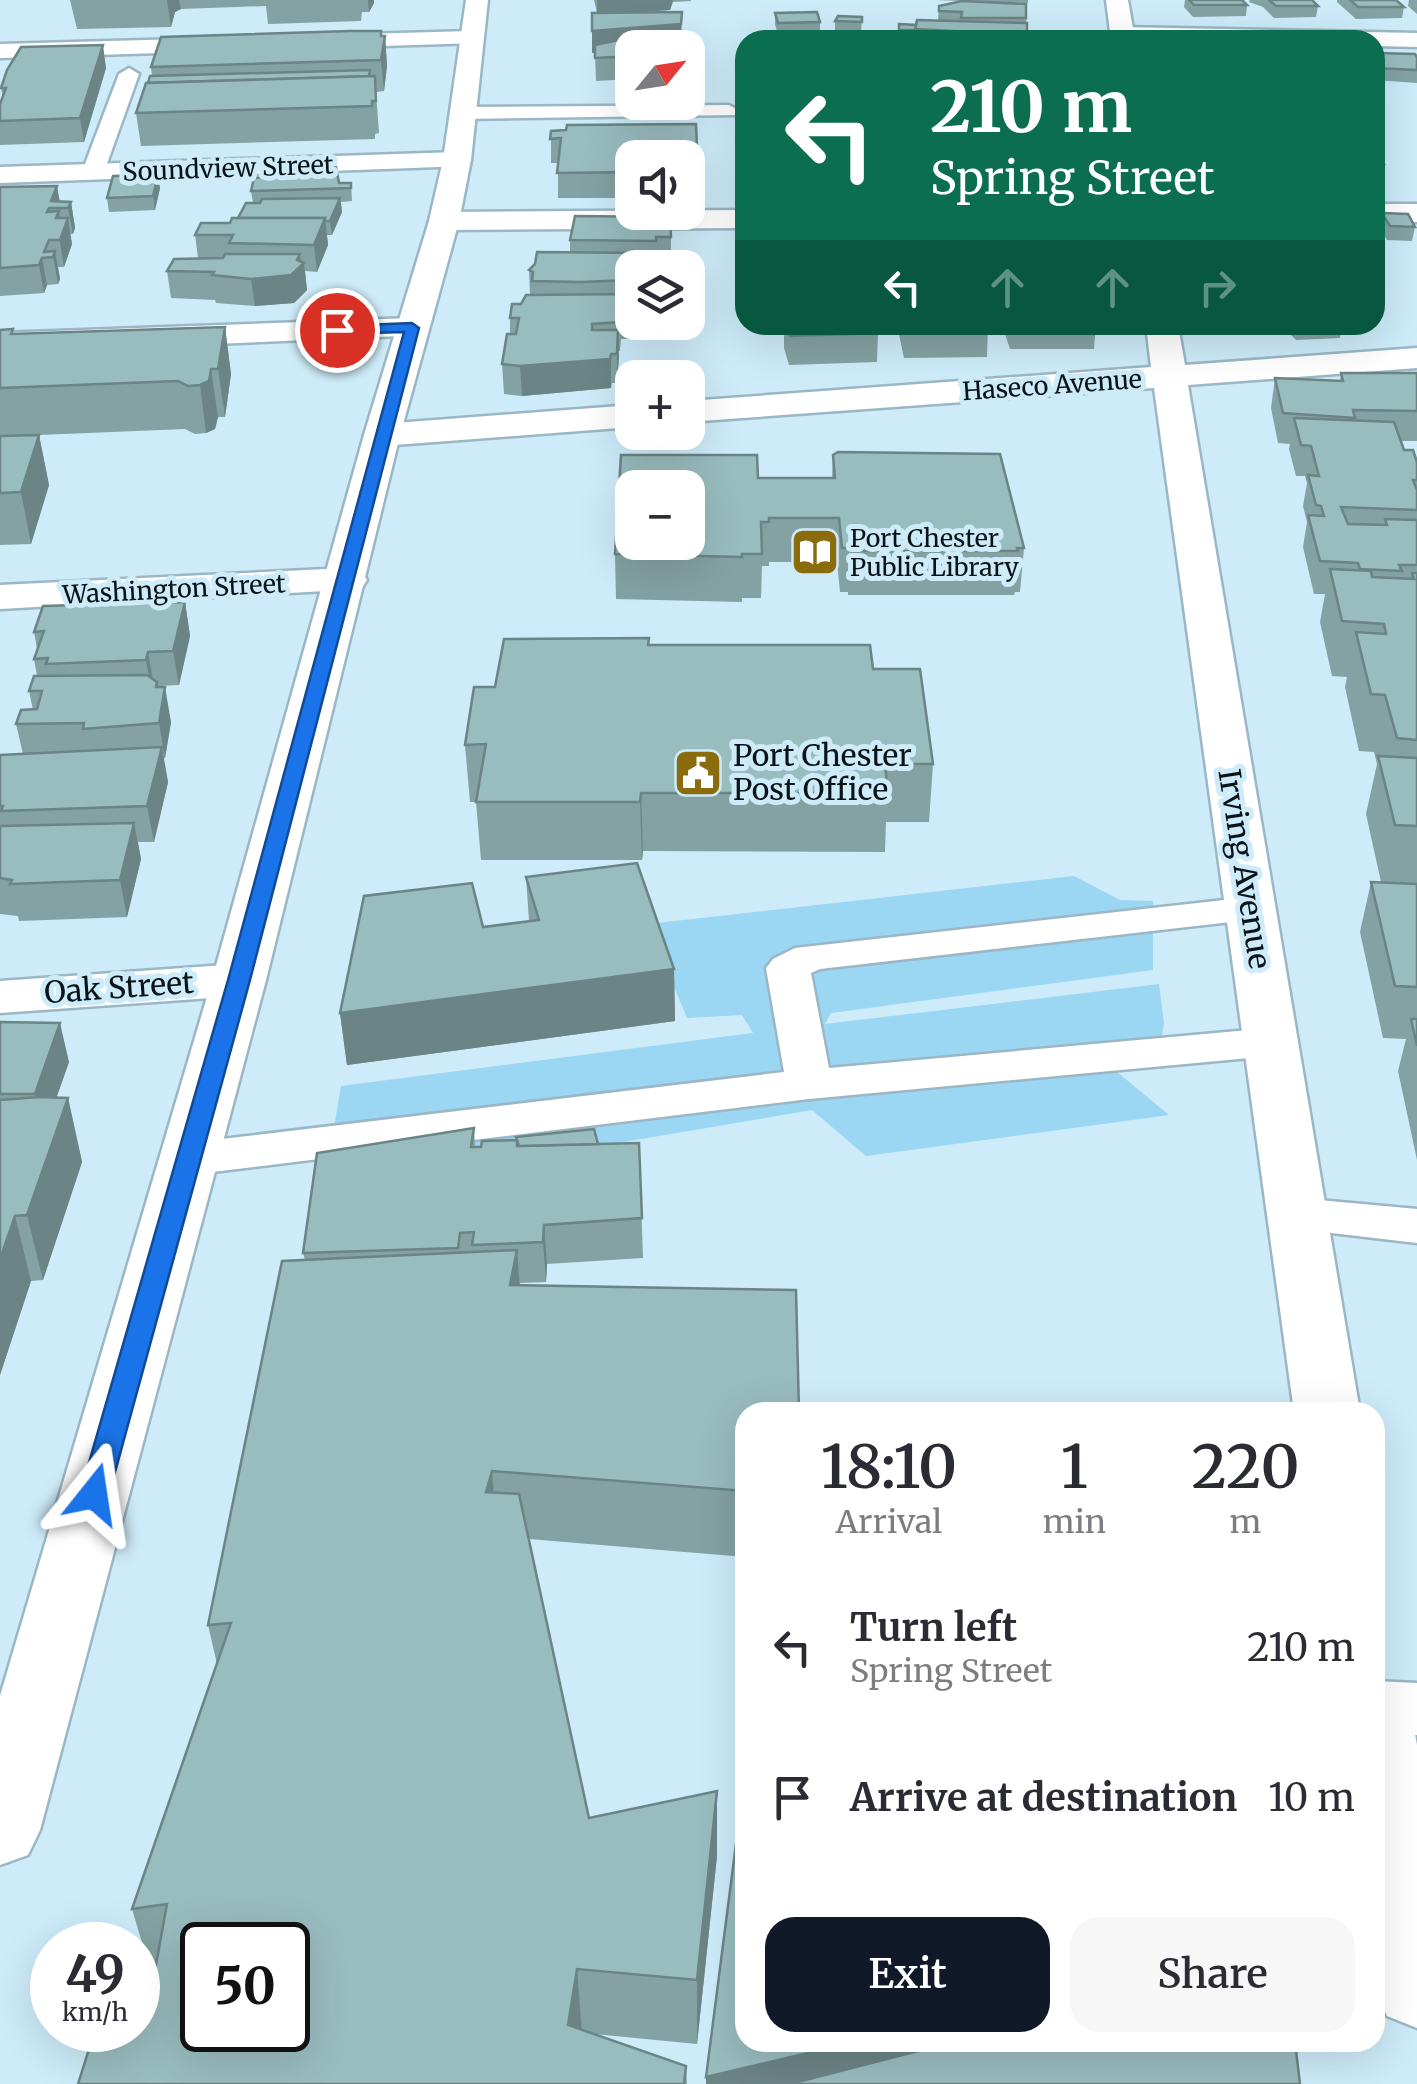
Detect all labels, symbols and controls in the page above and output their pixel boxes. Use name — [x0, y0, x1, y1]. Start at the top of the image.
north arrow — [615, 30, 705, 120]
map controls — [615, 30, 705, 560]
text: 210 m — [930, 63, 1132, 151]
icon: left — [765, 70, 895, 200]
button: sound — [615, 140, 705, 230]
street label: Soundview Street — [122, 148, 334, 188]
text: Spring Street — [930, 150, 1214, 206]
button: layers — [615, 250, 705, 340]
icon: left — [875, 260, 930, 315]
icon: ahead — [980, 260, 1035, 315]
icon: ahead — [1085, 260, 1140, 315]
icon: right — [1190, 260, 1245, 315]
pin — [295, 288, 380, 373]
icon: arrive — [310, 303, 365, 358]
button: + — [615, 360, 705, 450]
street label: Haseco Avenue — [961, 363, 1143, 407]
button: − — [615, 470, 705, 560]
place label: Port Chester Public Library — [850, 522, 1019, 583]
library icon: Port Chester Public Library — [789, 526, 841, 578]
street label: Washington Street — [61, 567, 287, 611]
place label: Port Chester Post Office — [733, 736, 912, 808]
public building icon: Port Chester Post Office — [672, 747, 724, 799]
street label: Irving Avenue — [1210, 766, 1280, 971]
street label: Oak Street — [43, 963, 195, 1011]
text: 18:10 — [820, 1429, 957, 1504]
text: 1 — [1061, 1429, 1088, 1504]
text: 220 — [1191, 1429, 1300, 1504]
position arrow — [42, 1442, 146, 1546]
text: Arrival — [835, 1502, 942, 1542]
text: min — [1043, 1502, 1106, 1542]
text: m — [1230, 1502, 1261, 1542]
text: Turn left — [850, 1604, 1017, 1651]
icon: left — [765, 1620, 820, 1675]
text: 210 m — [1247, 1624, 1355, 1671]
text: Spring Street — [850, 1651, 1052, 1691]
icon: arrive — [765, 1770, 820, 1825]
text: Arrive at destination — [850, 1774, 1237, 1821]
text: 10 m — [1268, 1774, 1355, 1821]
button: Exit — [765, 1917, 1050, 2032]
button: Share — [1070, 1917, 1355, 2032]
speed limit sign: 50 — [180, 1922, 310, 2052]
text: 49 — [65, 1943, 125, 2006]
text: km/h — [62, 1996, 128, 2028]

